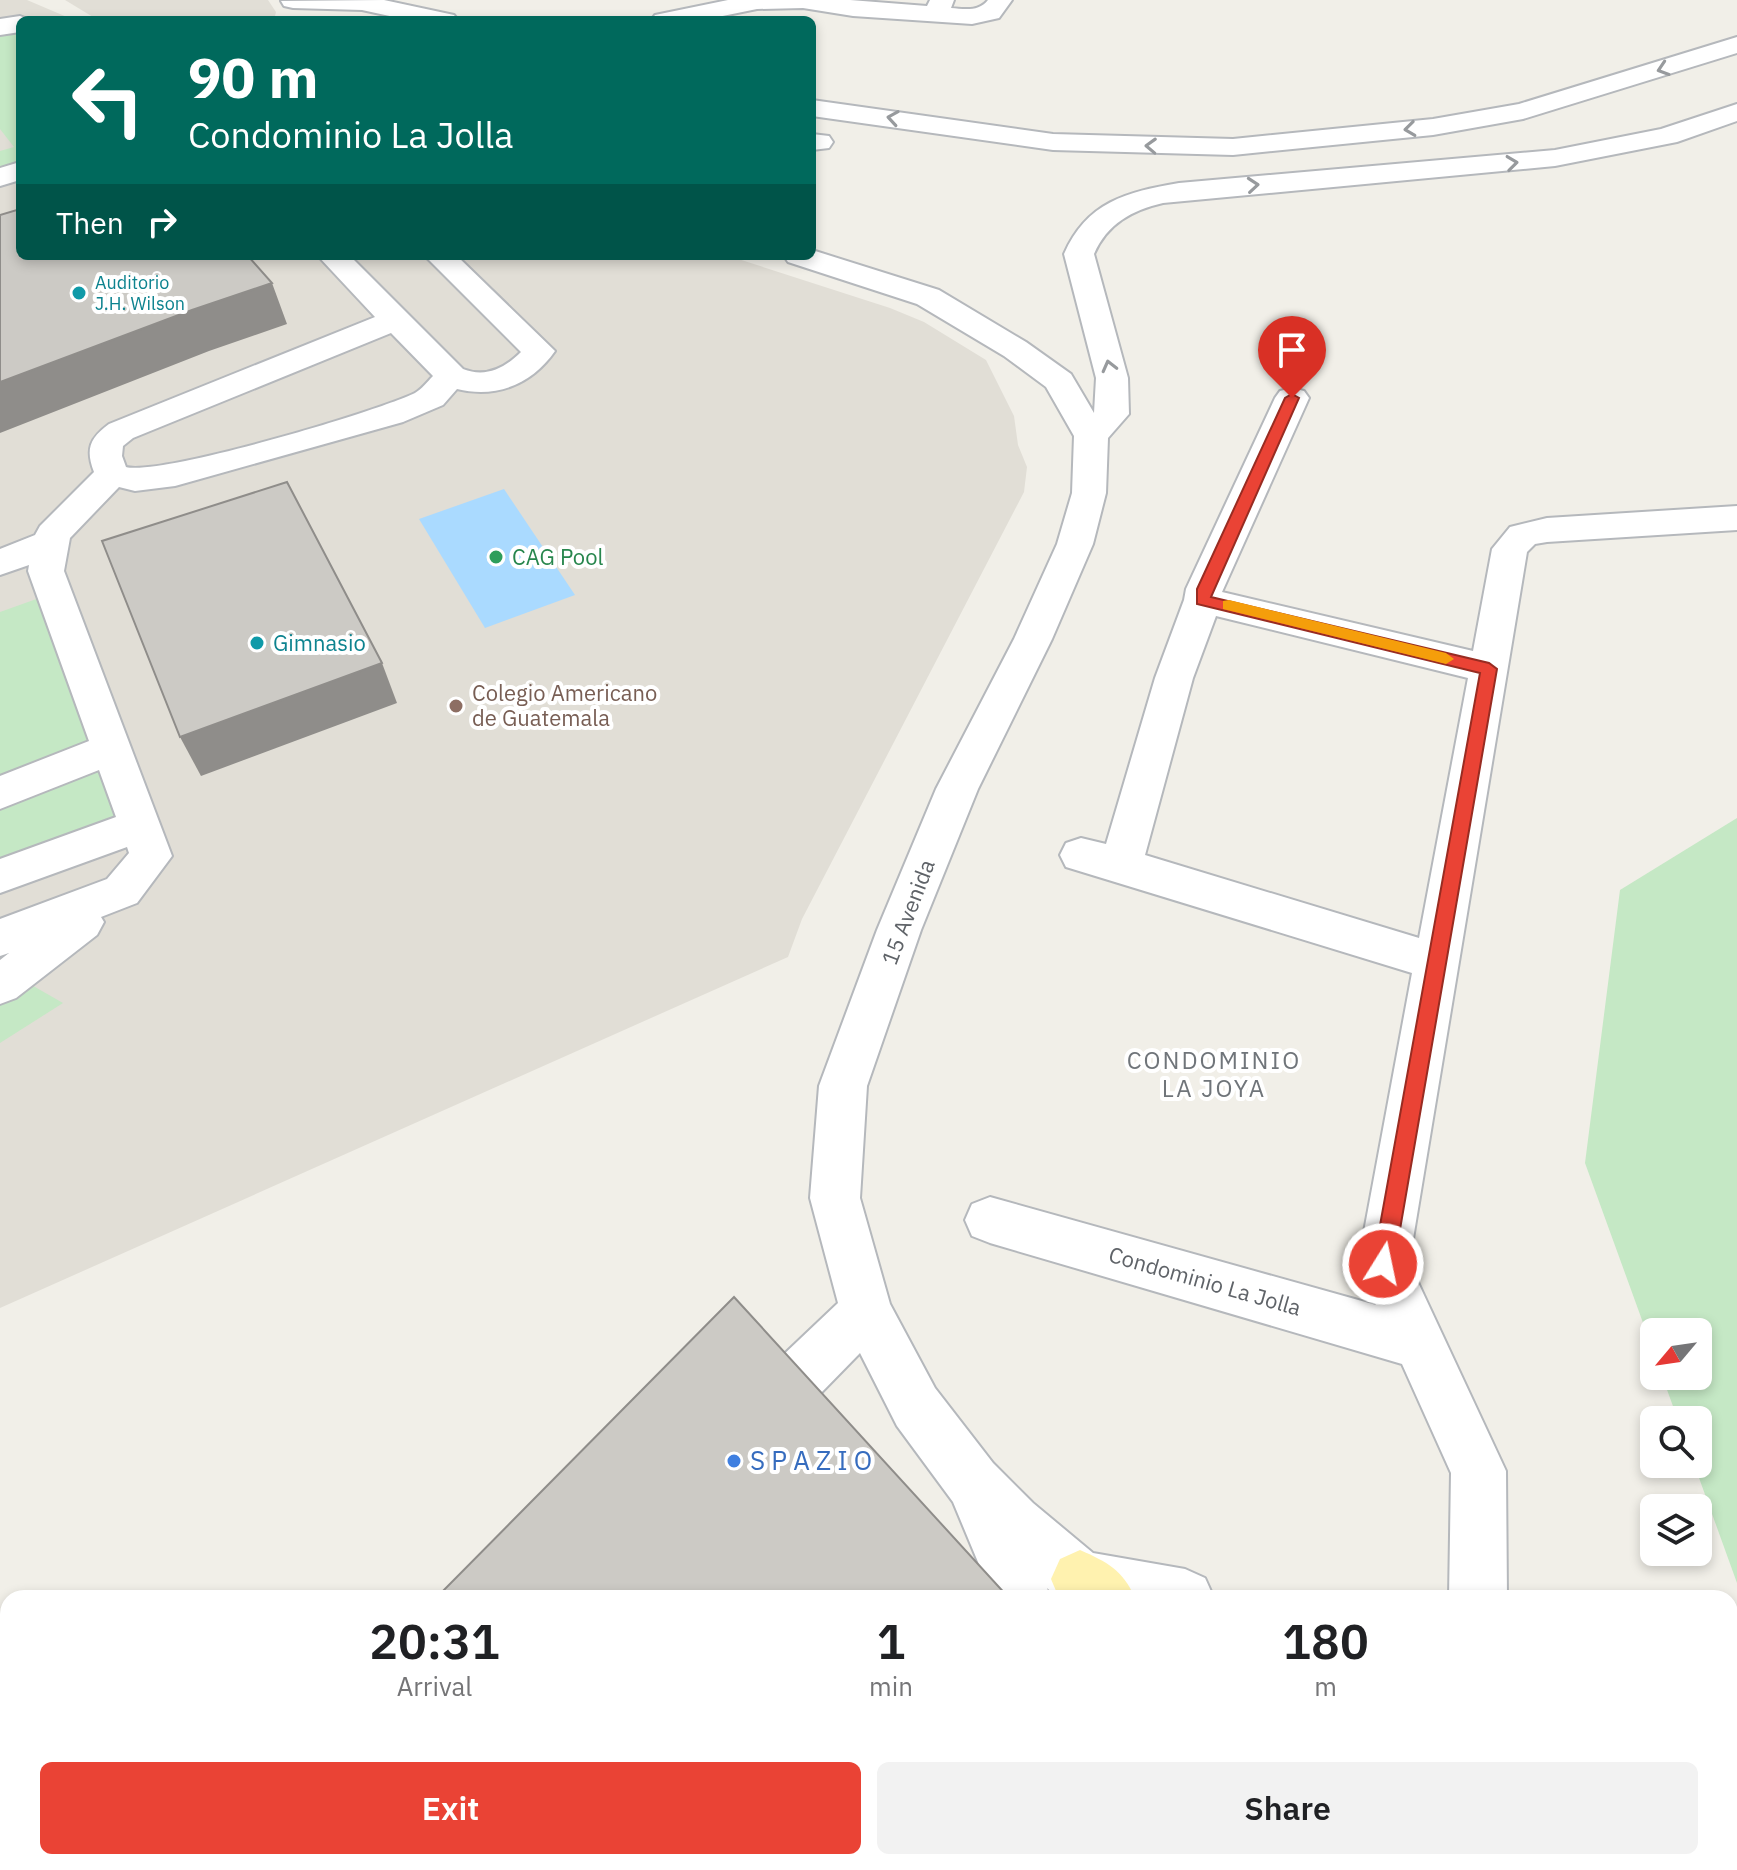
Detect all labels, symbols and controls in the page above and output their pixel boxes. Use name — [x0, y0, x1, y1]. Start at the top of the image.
text: 90 m — [188, 41, 318, 113]
icon: left — [56, 48, 160, 152]
one-way arrow — [1656, 60, 1670, 76]
one-way arrow — [886, 110, 900, 127]
text: Condominio La Jolla — [188, 111, 513, 158]
one-way arrow — [1403, 121, 1416, 138]
one-way arrow — [1144, 138, 1157, 155]
one-way arrow — [1505, 155, 1519, 172]
one-way arrow — [1247, 177, 1260, 194]
icon: right — [140, 200, 184, 244]
text: Then — [56, 203, 124, 242]
place label: Auditorio J.H. Wilson — [95, 271, 185, 315]
marker: Auditorio J.H. Wilson — [70, 284, 88, 302]
pin — [1258, 316, 1326, 398]
icon: arrive — [1270, 328, 1314, 372]
one-way arrow — [1101, 360, 1118, 374]
place label: CAG Pool — [512, 542, 603, 571]
marker: CAG Pool — [487, 548, 505, 566]
place label: Gimnasio — [273, 628, 366, 657]
marker: Gimnasio — [248, 634, 266, 652]
place label: Colegio Americano de Guatemala — [472, 678, 657, 732]
marker: Colegio Americano de Guatemala — [447, 697, 465, 715]
street label: 15 Avenida — [874, 855, 941, 969]
district label: CONDOMINIO LA JOYA — [1127, 1044, 1301, 1104]
position arrow — [1341, 1222, 1425, 1306]
street label: Condominio La Jolla — [1106, 1239, 1305, 1322]
north arrow — [1640, 1318, 1712, 1390]
map controls — [1640, 1318, 1712, 1566]
button: search — [1640, 1406, 1712, 1478]
place label: S P A Z I O — [750, 1443, 872, 1477]
marker: S P A Z I O — [725, 1452, 743, 1470]
button: layers — [1640, 1494, 1712, 1566]
text: 20:31 — [369, 1610, 500, 1672]
text: 1 — [877, 1610, 905, 1672]
text: 180 — [1282, 1610, 1369, 1672]
text: Arrival — [397, 1669, 472, 1703]
text: min — [869, 1669, 913, 1703]
text: m — [1314, 1669, 1337, 1703]
button: Exit — [40, 1762, 861, 1854]
button: Share — [877, 1762, 1698, 1854]

